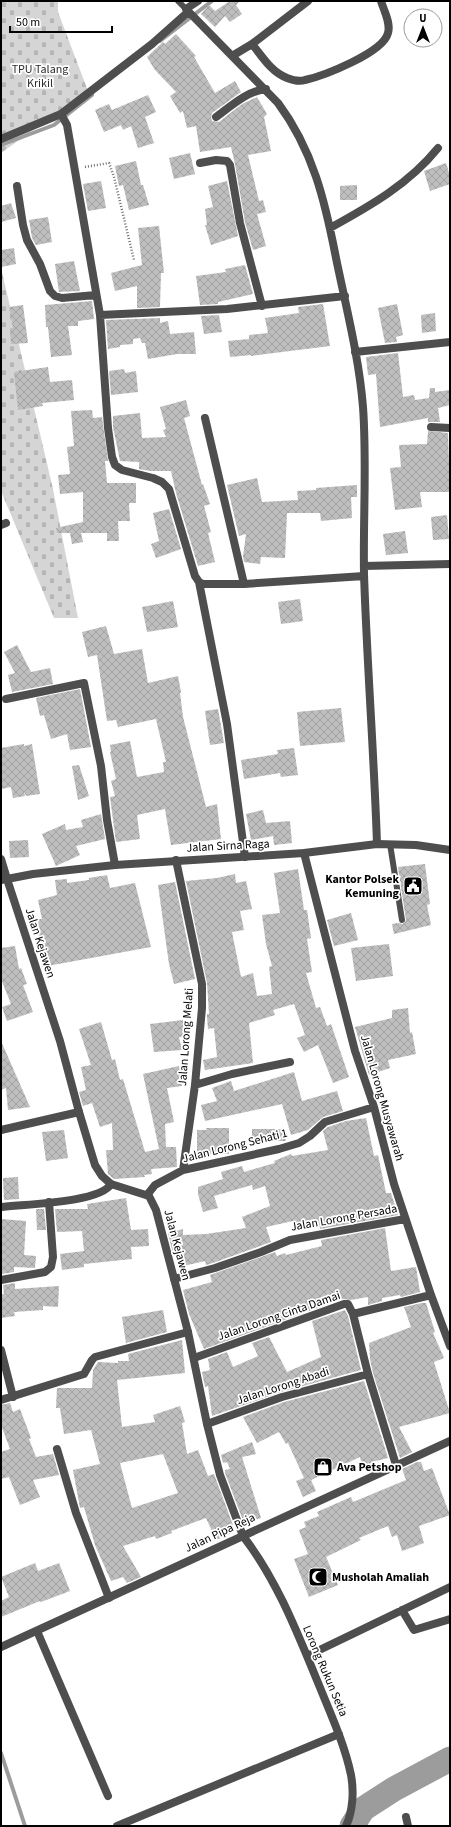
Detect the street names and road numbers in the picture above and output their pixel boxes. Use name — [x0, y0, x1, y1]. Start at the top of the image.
street label: Jalan Sirna Raga — [186, 835, 270, 857]
street label: Jalan Kejawen — [21, 906, 59, 980]
street label: Jalan Lorong Melati — [174, 987, 198, 1087]
street label: Jalan Lorong Musyawarah — [356, 1033, 408, 1163]
street label: Jalan Lorong Sehati 1 — [181, 1125, 289, 1167]
street label: Jalan Lorong Persada — [289, 1200, 399, 1236]
street label: Jalan Kejawen — [159, 1208, 195, 1282]
street label: Jalan Lorong Cinta Damai — [215, 1287, 343, 1345]
street label: Jalan Lorong Abadi — [235, 1363, 331, 1409]
street label: Jalan Pipa Reja — [182, 1509, 258, 1557]
street label: Lorong Rukun Setia — [298, 1623, 352, 1719]

